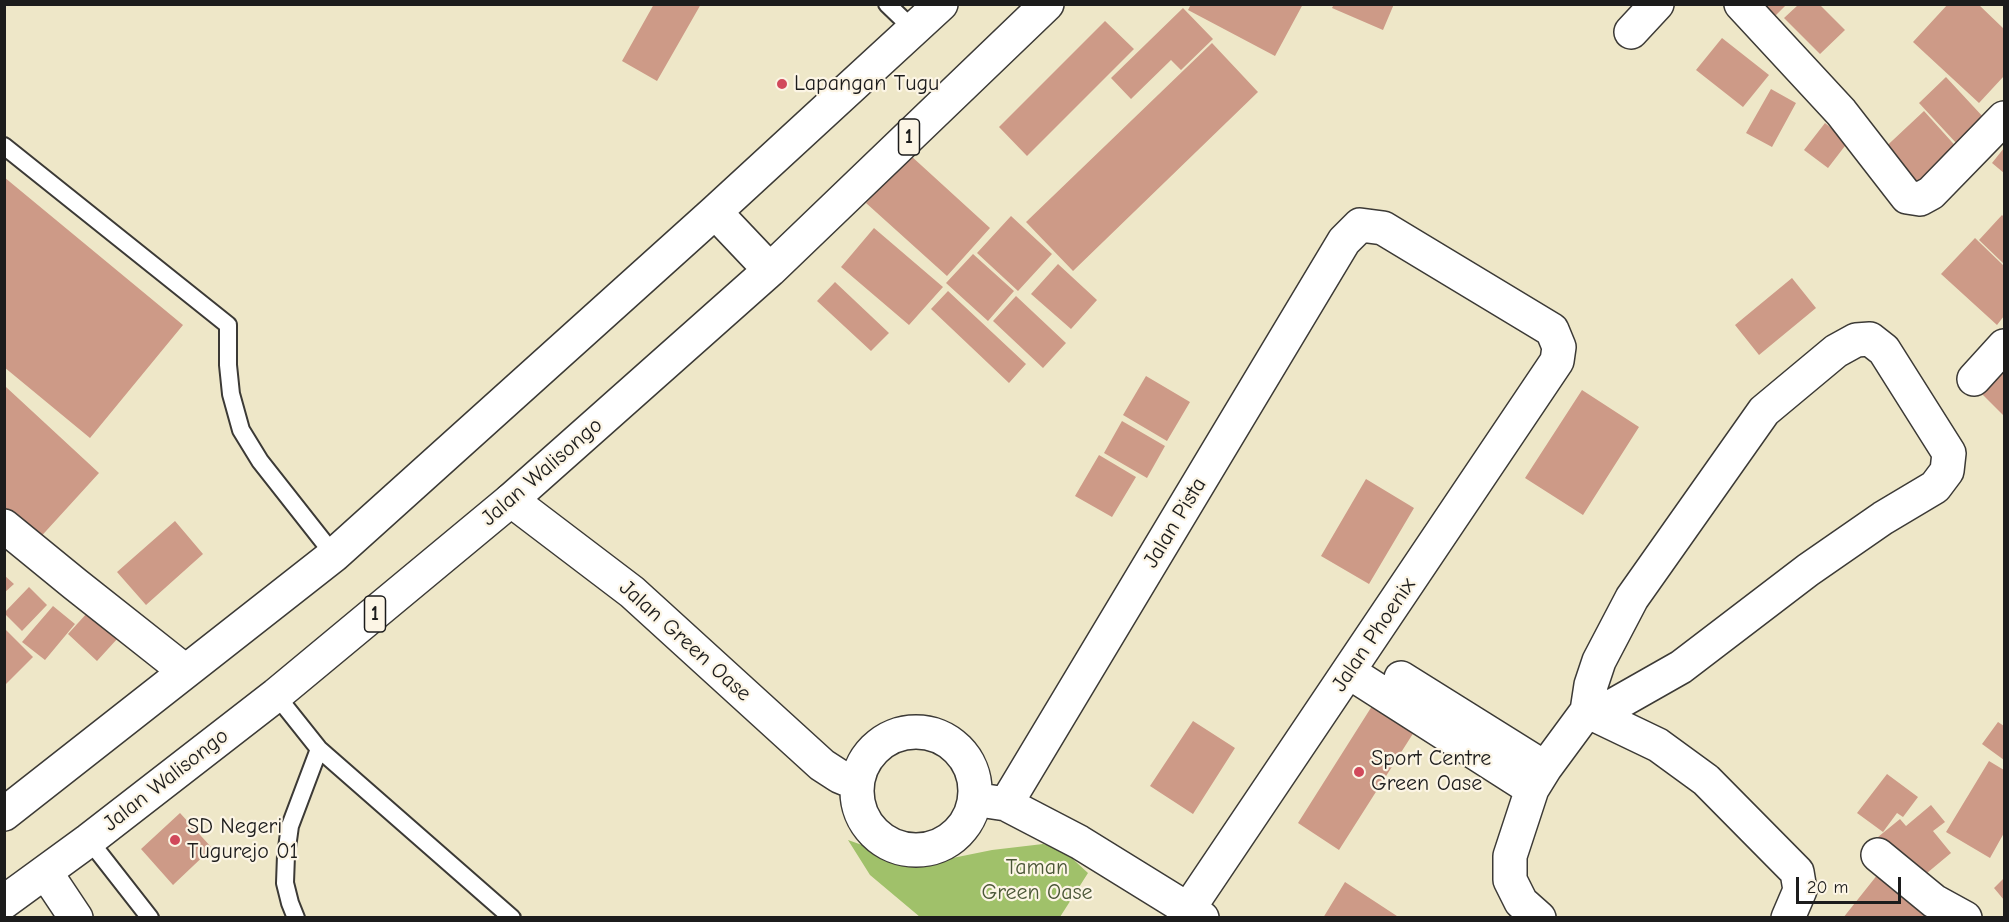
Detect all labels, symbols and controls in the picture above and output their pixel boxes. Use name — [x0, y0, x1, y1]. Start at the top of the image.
place label: Lapangan Tugu — [794, 71, 939, 97]
marker: Lapangan Tugu — [775, 77, 789, 91]
road number: 1 — [898, 119, 920, 155]
street label: Jalan Walisongo — [476, 412, 608, 532]
street label: Jalan Pista — [1138, 473, 1212, 573]
street label: Jalan Phoenix — [1326, 573, 1422, 697]
street label: Jalan Green Oase — [614, 575, 756, 707]
road number: 1 — [364, 596, 386, 632]
street label: Jalan Walisongo — [98, 723, 234, 837]
place label: Sport Centre Green Oase — [1371, 746, 1491, 798]
marker: Sport Centre Green Oase — [1352, 765, 1366, 779]
place label: SD Negeri Tugurejo 01 — [187, 814, 298, 866]
marker: SD Negeri Tugurejo 01 — [168, 833, 182, 847]
park label: Taman Green Oase — [981, 855, 1093, 906]
scale bar — [1799, 865, 1904, 903]
text: 20 m — [1807, 877, 1848, 898]

